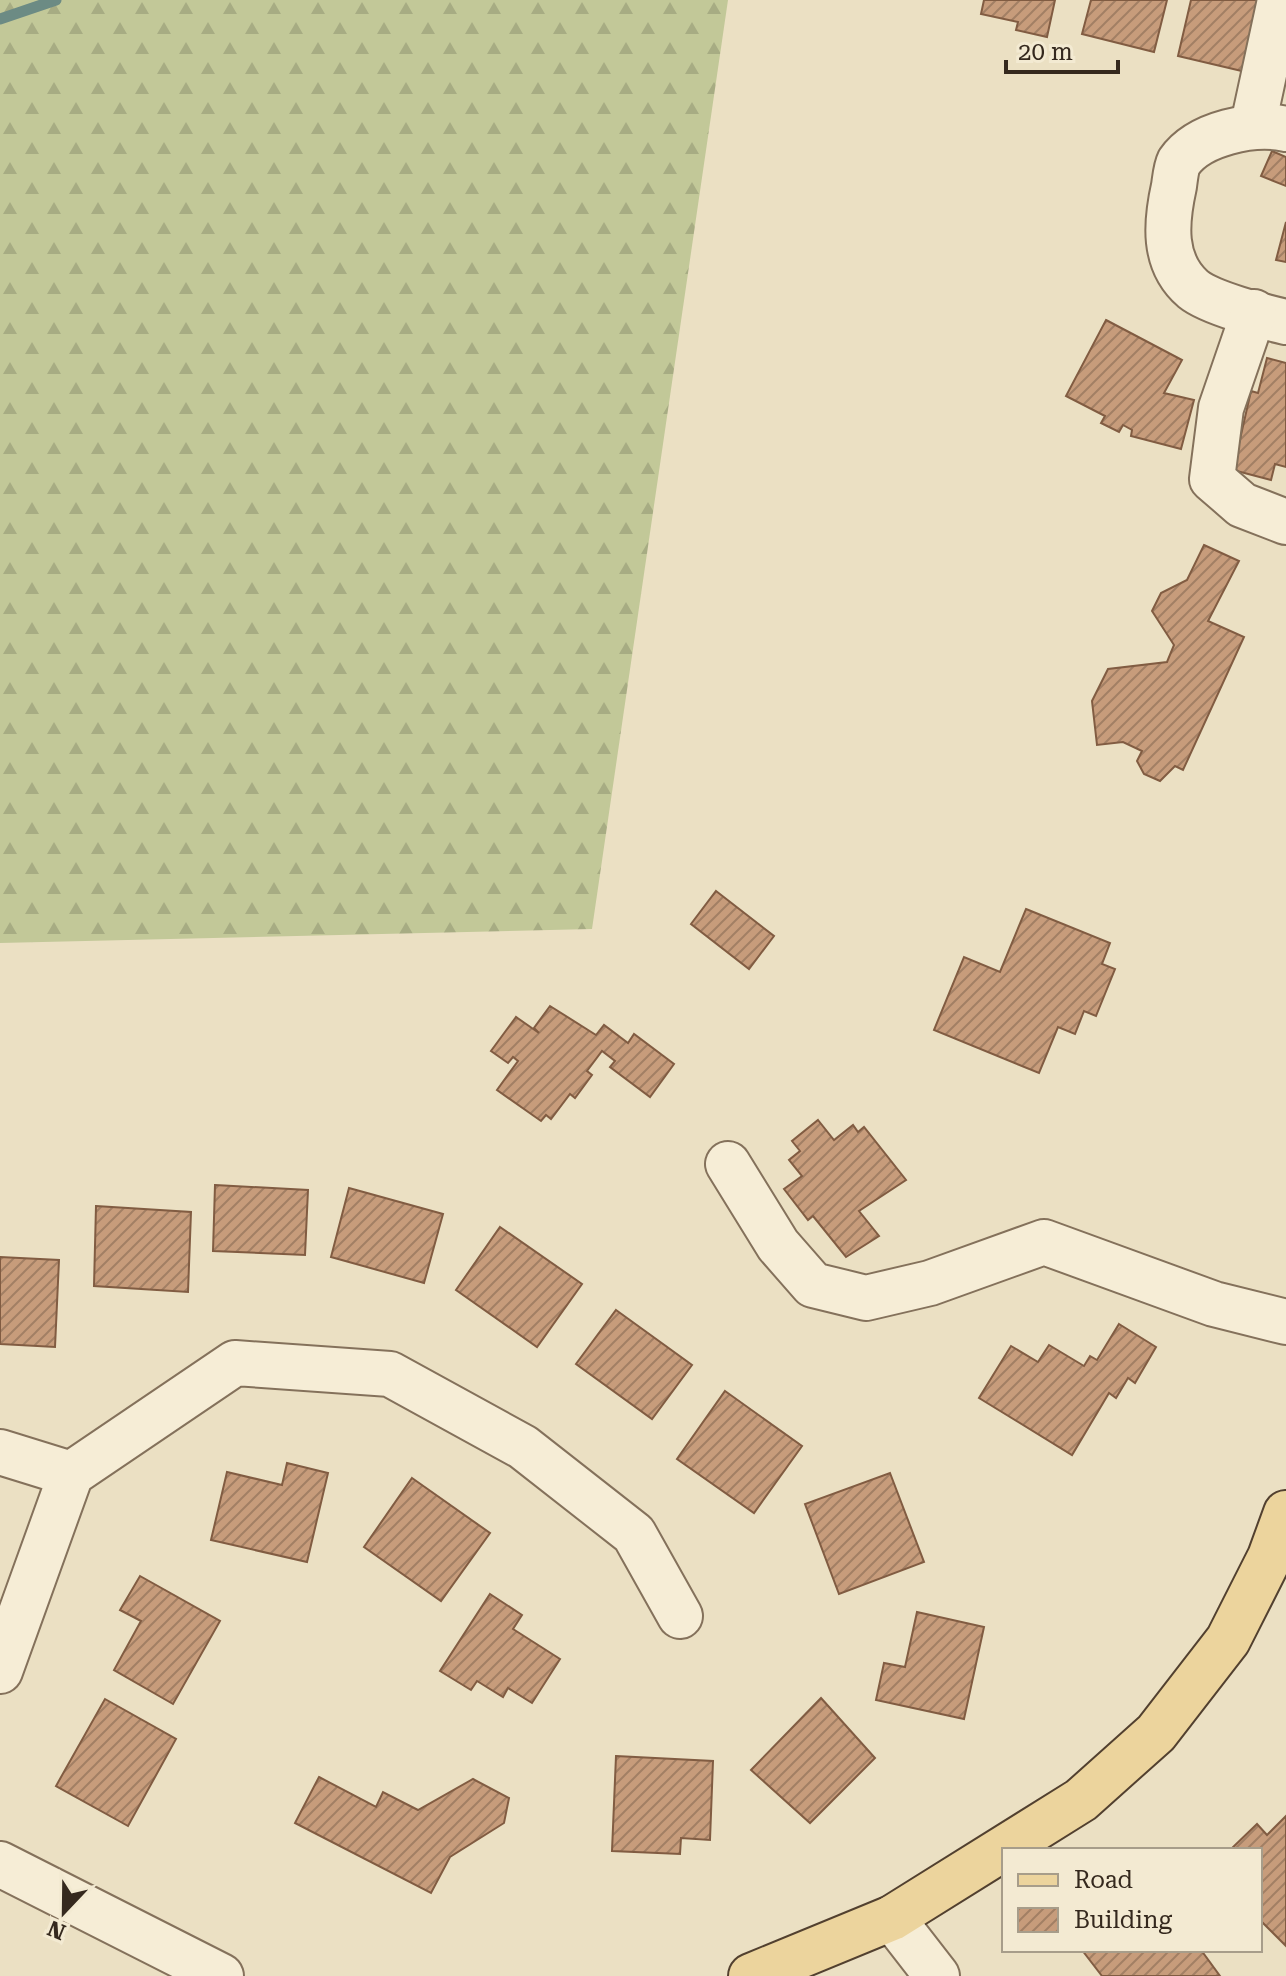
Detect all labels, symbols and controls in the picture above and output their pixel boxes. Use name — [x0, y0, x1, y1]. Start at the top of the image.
scale bar — [1006, 24, 1118, 74]
text: 20 m — [1018, 38, 1073, 66]
legend — [1002, 1848, 1262, 1952]
text: Road — [1074, 1866, 1133, 1894]
north arrow — [24, 1872, 104, 1952]
text: Building — [1074, 1906, 1172, 1934]
text: N — [44, 1915, 69, 1945]

